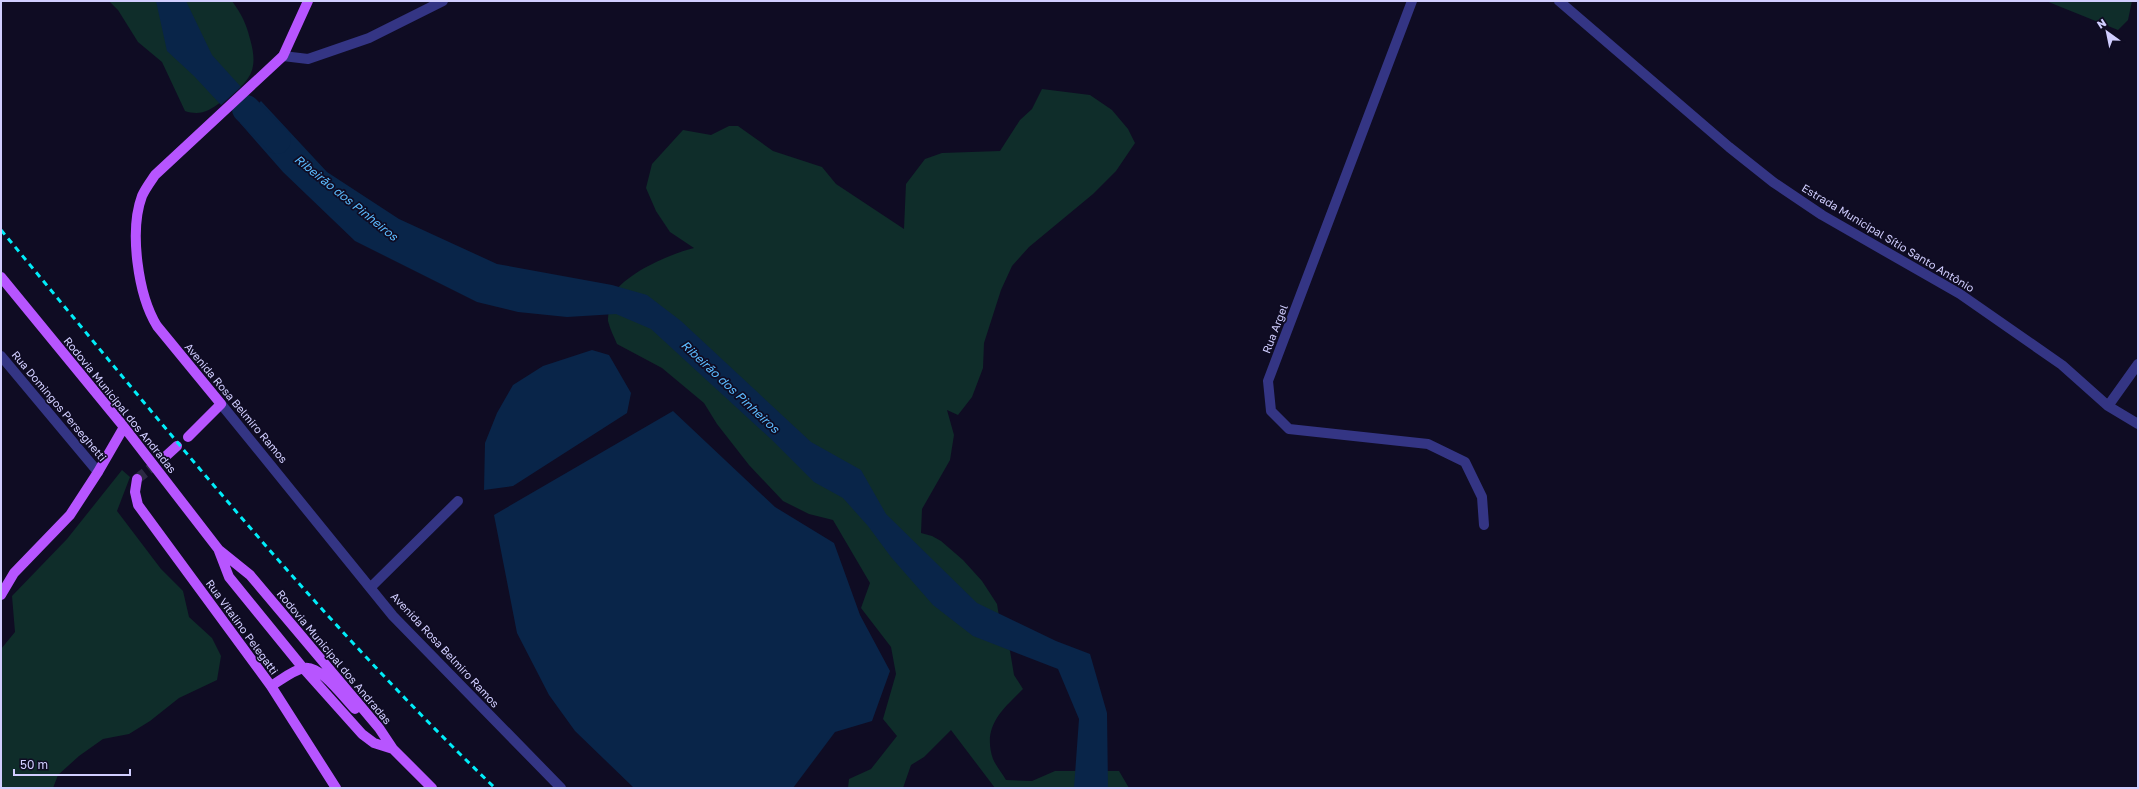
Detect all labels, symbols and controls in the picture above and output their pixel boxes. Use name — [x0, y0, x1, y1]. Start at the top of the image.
north arrow — [2087, 12, 2127, 52]
text: N — [2094, 15, 2108, 31]
water label: Ribeirão dos Pinheiros — [292, 151, 401, 244]
street label: Estrada Municipal Sítio Santo Antônio — [1800, 181, 1977, 295]
street label: Rua Argel — [1259, 302, 1290, 355]
street label: Rodovia Municipal dos Andradas — [61, 334, 179, 475]
water label: Ribeirão dos Pinheiros — [678, 337, 783, 436]
street label: Avenida Rosa Belmiro Ramos — [182, 340, 290, 465]
street label: Rua Domingos Perseghetti — [9, 348, 109, 464]
street label: Rua Vitalino Pelegatti — [204, 577, 281, 677]
street label: Rodovia Municipal dos Andradas — [274, 587, 395, 727]
street label: Avenida Rosa Belmiro Ramos — [389, 589, 502, 710]
scale bar — [14, 751, 130, 777]
text: 50 m — [20, 757, 48, 772]

